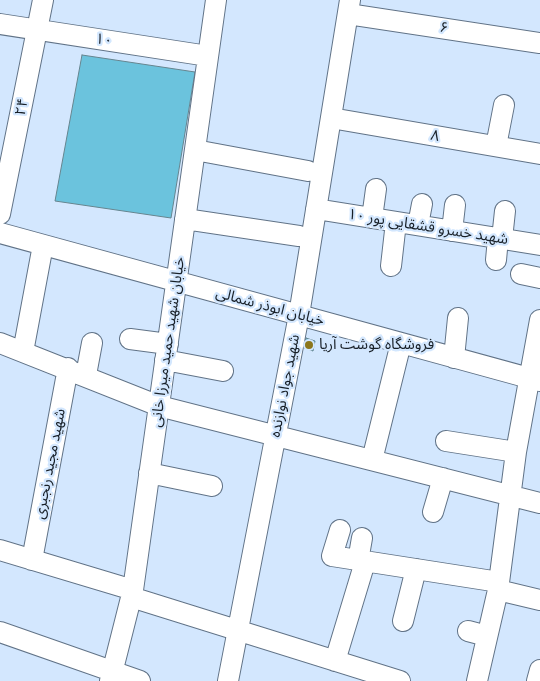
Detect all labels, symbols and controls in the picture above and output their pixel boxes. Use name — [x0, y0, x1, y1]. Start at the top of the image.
street label: ۶ — [438, 18, 450, 38]
street label: ۱۰ — [94, 30, 114, 50]
street label: ۲۴ — [12, 97, 32, 117]
street label: ۸ — [429, 126, 441, 146]
street label: شهید خسرو قشقایی پور ۱۰ — [346, 205, 510, 249]
street label: خیابان شهید حمید میرزا خانی — [147, 256, 189, 428]
street label: خیابان ابوذر شمالی — [214, 284, 326, 330]
street label: شهید جواد نوازنده — [266, 333, 304, 439]
place label: فروشگاه گوشت آریا — [319, 336, 434, 354]
marker: فروشگاه گوشت آریا — [303, 339, 315, 351]
street label: شهید مجید رنجبری — [30, 407, 70, 521]

